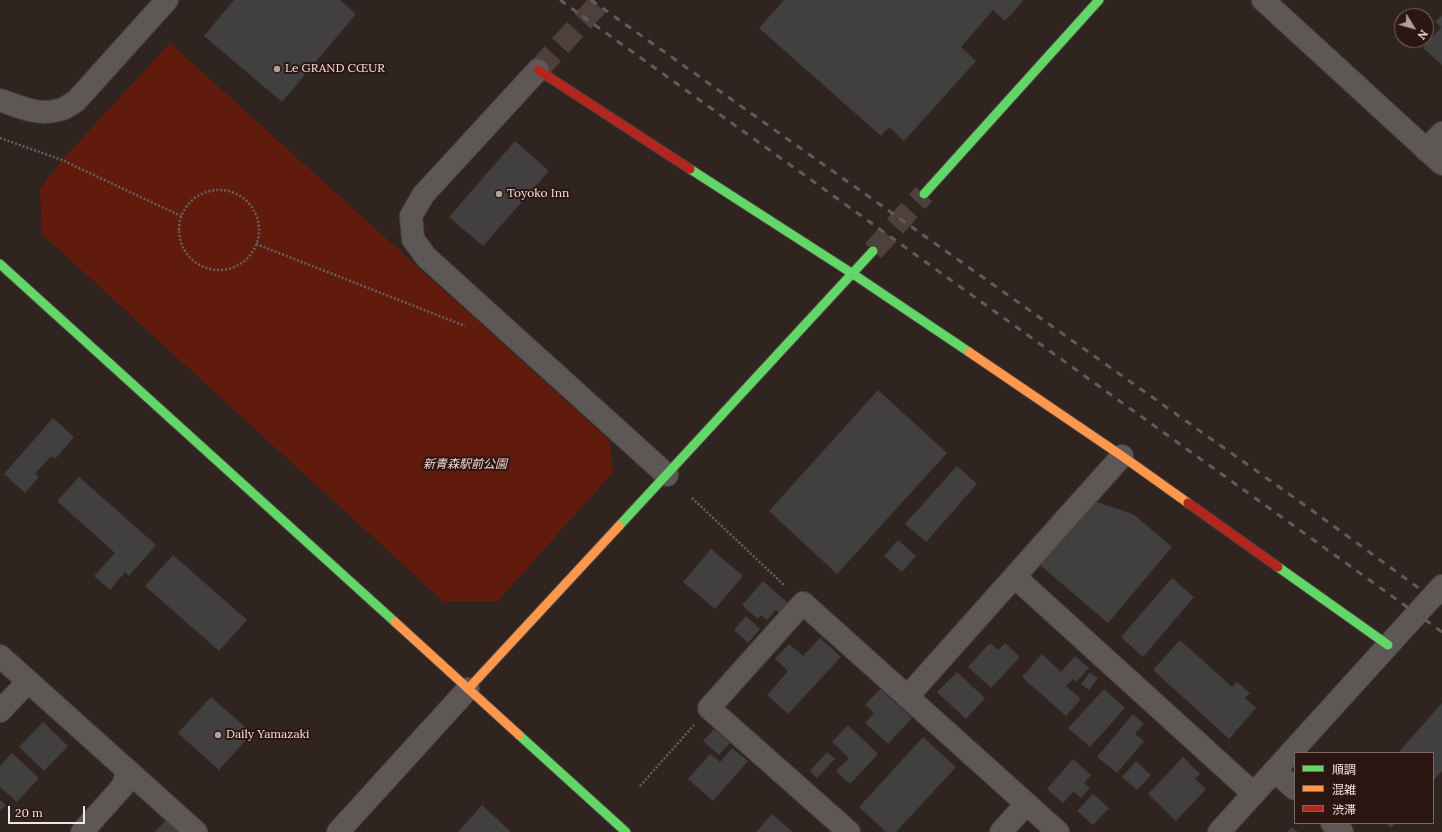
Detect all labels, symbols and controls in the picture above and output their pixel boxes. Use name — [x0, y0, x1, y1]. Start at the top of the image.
north arrow — [1394, 8, 1434, 48]
text: N — [1415, 27, 1431, 42]
place label: Le GRAND CŒUR — [285, 62, 385, 76]
marker: Le GRAND CŒUR — [272, 64, 282, 74]
place label: Toyoko Inn — [507, 187, 569, 201]
marker: Toyoko Inn — [494, 189, 504, 199]
park label: 新青森駅前公園 — [423, 458, 507, 472]
place label: Daily Yamazaki — [226, 728, 309, 742]
marker: Daily Yamazaki — [213, 730, 223, 740]
legend — [1294, 752, 1434, 824]
text: 順調 — [1332, 762, 1356, 777]
text: 混雑 — [1332, 782, 1356, 797]
scale bar — [10, 798, 87, 824]
text: 渋滞 — [1332, 802, 1356, 817]
text: 20 m — [15, 805, 43, 820]

